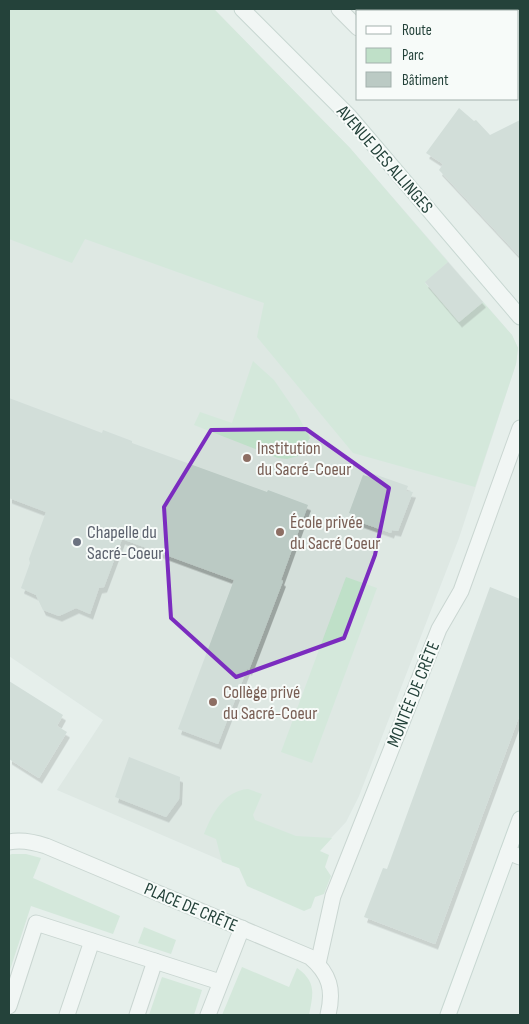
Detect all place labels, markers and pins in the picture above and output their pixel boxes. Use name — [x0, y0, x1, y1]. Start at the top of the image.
place label: Institution du Sacré-Coeur — [257, 438, 351, 480]
marker: Institution du Sacré-Coeur — [241, 452, 253, 464]
place label: École privée du Sacré Coeur — [290, 512, 381, 554]
place label: Chapelle du Sacré-Coeur — [87, 522, 163, 564]
marker: École privée du Sacré Coeur — [274, 526, 286, 538]
marker: Chapelle du Sacré-Coeur — [71, 536, 83, 548]
place label: Collège privé du Sacré-Coeur — [223, 682, 317, 724]
marker: Collège privé du Sacré-Coeur — [207, 696, 219, 708]

